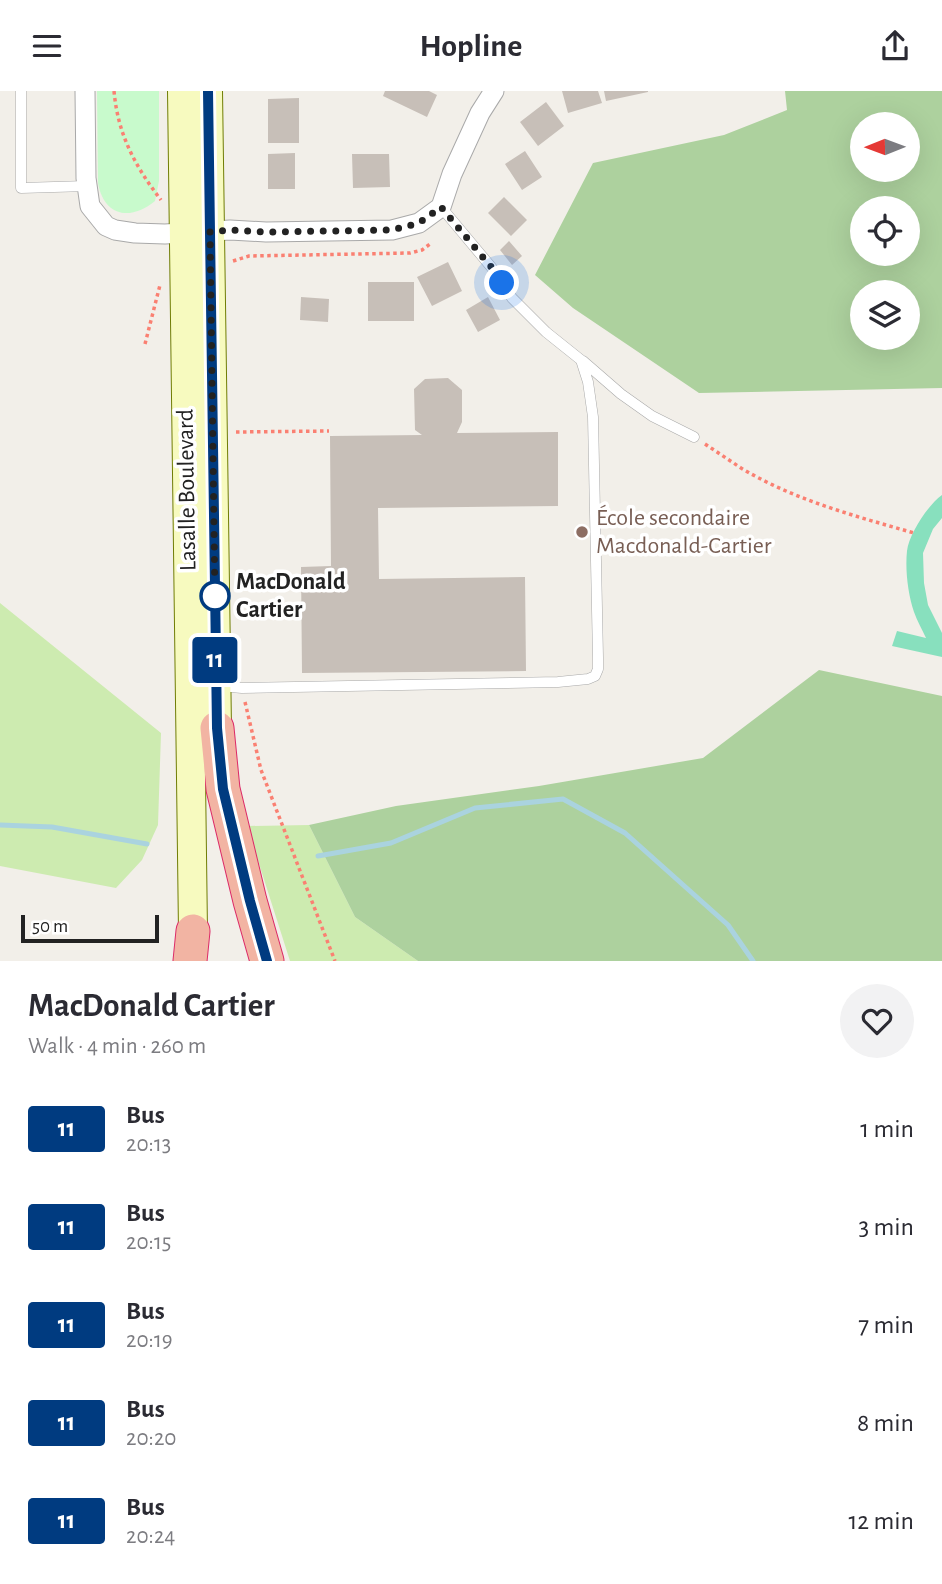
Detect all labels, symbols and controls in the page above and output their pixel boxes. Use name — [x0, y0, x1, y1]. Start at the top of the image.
icon: menu — [28, 27, 66, 65]
icon: share — [876, 27, 914, 65]
text: Hopline — [420, 30, 522, 62]
north arrow — [850, 112, 920, 182]
map controls — [850, 112, 920, 350]
button: locate — [850, 196, 920, 266]
your location — [484, 265, 519, 300]
button: layers — [850, 280, 920, 350]
street label: Lasalle Boulevard — [174, 409, 200, 571]
place label: École secondaire Macdonald-Cartier — [596, 504, 772, 558]
marker: École secondaire Macdonald-Cartier — [574, 524, 590, 540]
place label: MacDonald Cartier — [236, 570, 346, 622]
marker: MacDonald Cartier — [200, 581, 230, 611]
line badge: 11 — [184, 637, 246, 683]
text: 11 — [206, 648, 224, 672]
scale bar — [21, 912, 159, 944]
text: 50 m — [32, 917, 68, 936]
button: heart — [840, 984, 914, 1058]
text: MacDonald Cartier — [28, 990, 275, 1023]
text: Walk · 4 min · 260 m — [28, 1035, 206, 1058]
text: Bus — [126, 1102, 165, 1128]
text: 1 min — [860, 1116, 914, 1142]
text: 11 — [58, 1117, 75, 1141]
text: 20:13 — [126, 1133, 171, 1156]
text: Bus — [126, 1200, 165, 1226]
text: 3 min — [858, 1214, 914, 1240]
text: 11 — [58, 1215, 75, 1239]
text: 20:15 — [126, 1231, 171, 1254]
text: Bus — [126, 1298, 165, 1324]
text: 7 min — [858, 1312, 914, 1338]
text: 11 — [58, 1313, 75, 1337]
text: 20:19 — [126, 1329, 173, 1352]
text: Bus — [126, 1396, 165, 1422]
text: 8 min — [857, 1410, 914, 1436]
text: 11 — [58, 1411, 75, 1435]
text: 20:20 — [126, 1427, 177, 1450]
text: Bus — [126, 1494, 165, 1520]
text: 12 min — [848, 1508, 914, 1534]
text: 11 — [58, 1509, 75, 1533]
text: 20:24 — [126, 1525, 175, 1548]

